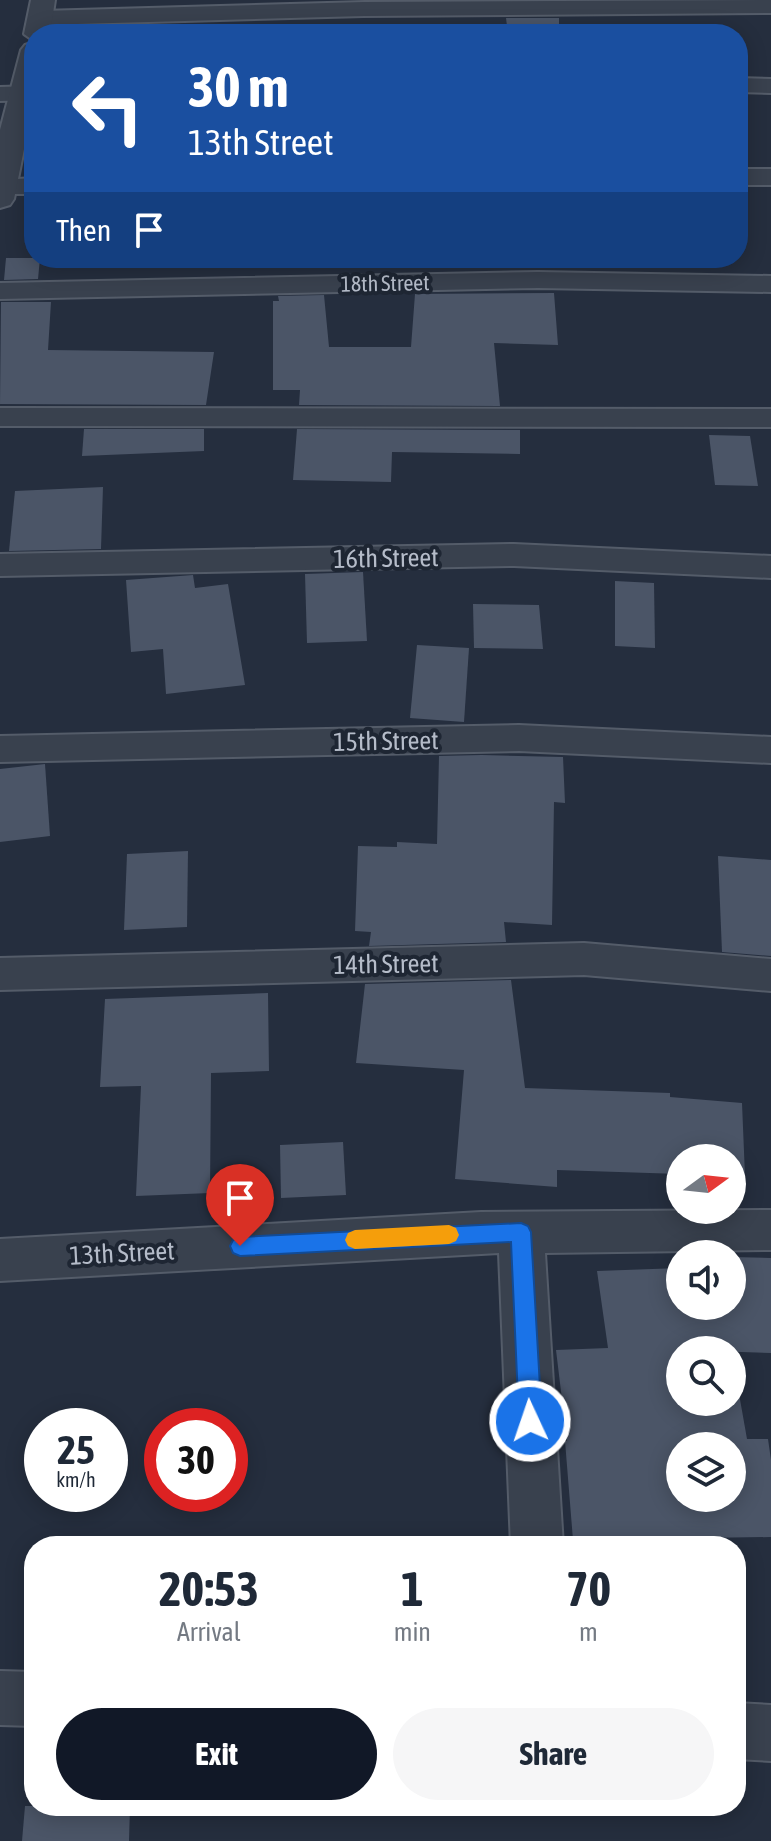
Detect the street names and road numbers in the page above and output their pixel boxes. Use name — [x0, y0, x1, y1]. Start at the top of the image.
street label: 18th Street — [340, 269, 430, 297]
street label: 16th Street — [333, 542, 439, 574]
street label: 15th Street — [333, 725, 439, 757]
street label: 14th Street — [333, 948, 439, 980]
street label: 13th Street — [69, 1235, 175, 1271]

